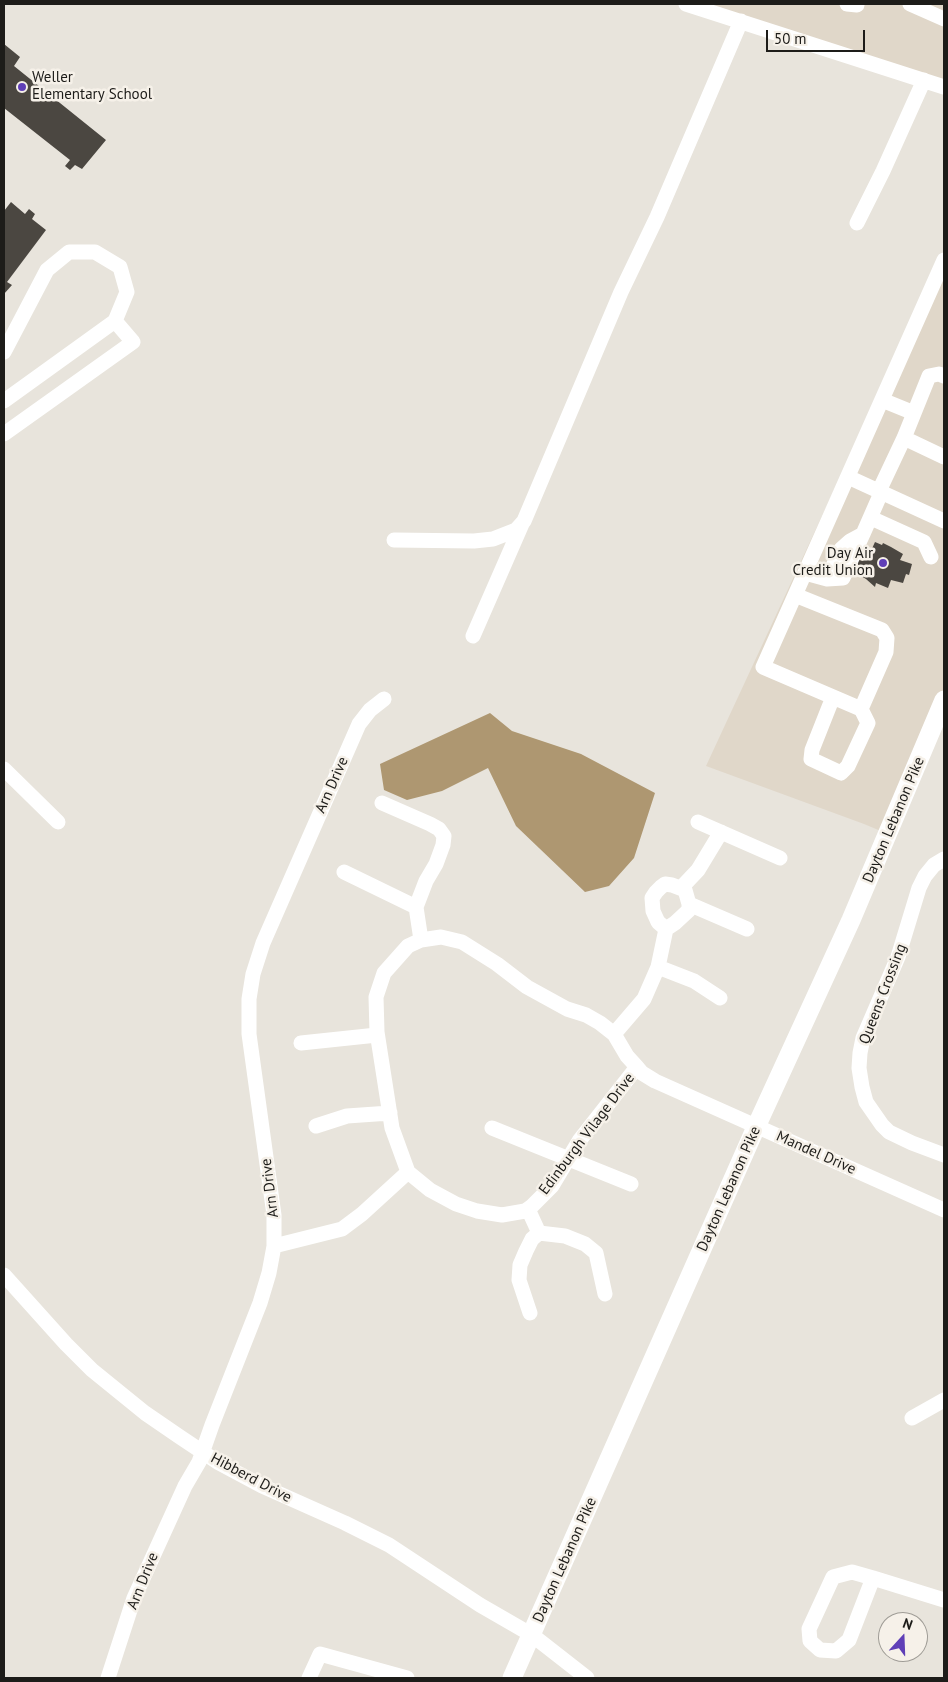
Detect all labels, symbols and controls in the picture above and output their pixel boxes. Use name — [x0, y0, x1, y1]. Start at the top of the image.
scale bar — [768, 20, 867, 52]
text: 50 m — [774, 29, 807, 48]
place label: Weller Elementary School — [32, 69, 152, 104]
marker: Weller Elementary School — [16, 81, 28, 93]
place label: Day Air Credit Union — [793, 545, 873, 580]
marker: Day Air Credit Union — [877, 557, 889, 569]
street label: Arn Drive — [312, 754, 352, 816]
street label: Dayton Lebanon Pike — [859, 754, 929, 886]
street label: Queens Crossing — [856, 941, 910, 1047]
street label: Edinburgh Vilage Drive — [535, 1070, 639, 1198]
street label: Dayton Lebanon Pike — [693, 1124, 765, 1254]
street label: Mandel Drive — [773, 1127, 859, 1179]
street label: Arn Drive — [257, 1157, 283, 1219]
street label: Hibberd Drive — [208, 1449, 294, 1507]
street label: Dayton Lebanon Pike — [529, 1495, 601, 1625]
street label: Arn Drive — [123, 1550, 163, 1612]
north arrow — [878, 1612, 928, 1662]
text: N — [900, 1614, 915, 1634]

